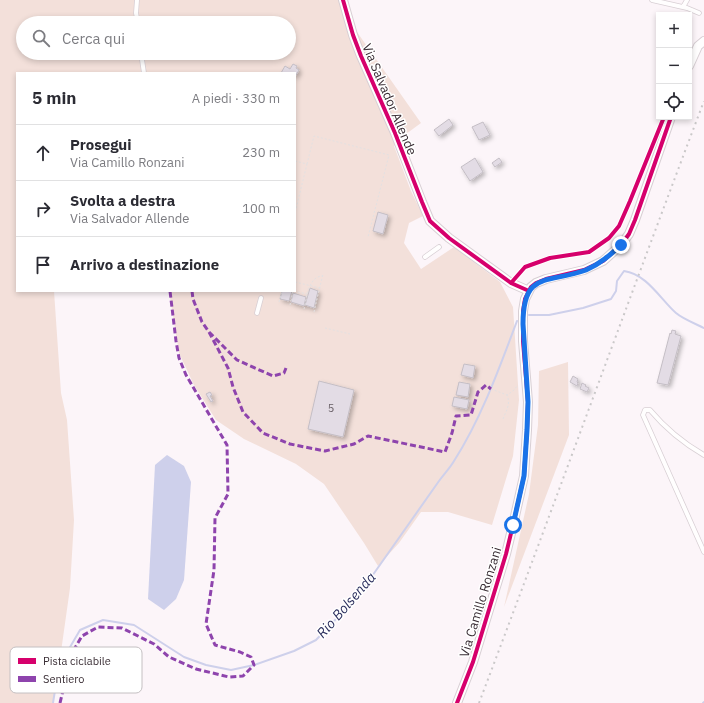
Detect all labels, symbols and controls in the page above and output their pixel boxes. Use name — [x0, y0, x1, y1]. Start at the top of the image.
map controls — [656, 12, 692, 120]
button: + — [656, 12, 692, 48]
search box — [16, 16, 296, 60]
icon: search — [30, 27, 52, 49]
text: Cerca qui — [62, 29, 125, 48]
street label: Via Salvador Allende — [358, 41, 421, 158]
button: − — [656, 48, 692, 84]
button: locate — [656, 84, 692, 120]
text: 5 min — [32, 87, 76, 109]
text: A piedi · 330 m — [192, 90, 280, 107]
text: Prosegui — [70, 135, 132, 154]
icon: ahead — [32, 142, 54, 164]
text: 230 m — [242, 144, 280, 161]
text: Via Camillo Ronzani — [70, 154, 185, 171]
text: Svolta a destra — [70, 191, 175, 210]
icon: right — [32, 198, 54, 220]
text: 100 m — [242, 200, 280, 217]
text: Via Salvador Allende — [70, 210, 190, 227]
route end — [612, 236, 630, 254]
icon: arrive — [32, 254, 54, 276]
text: Arrivo a destinazione — [70, 255, 219, 274]
house number: 5 — [328, 401, 334, 415]
route start — [504, 516, 522, 534]
street label: Via Camillo Ronzani — [456, 545, 505, 659]
water label: Rio Bolsenda — [312, 568, 380, 642]
legend — [10, 647, 142, 693]
text: Pista ciclabile — [43, 654, 111, 668]
text: Sentiero — [43, 672, 84, 686]

